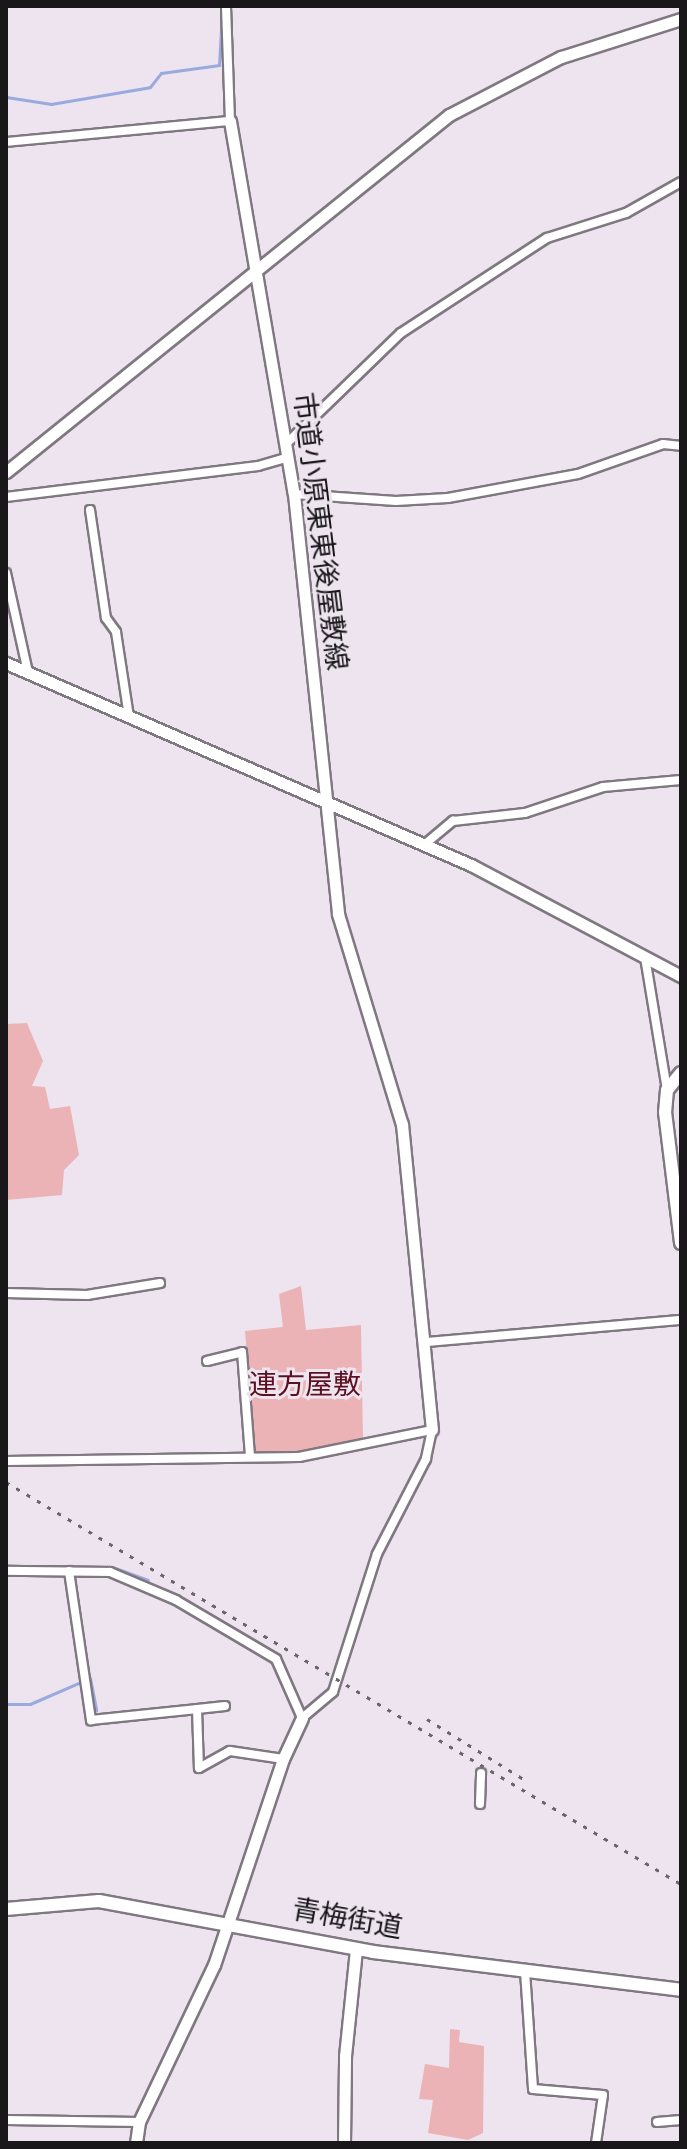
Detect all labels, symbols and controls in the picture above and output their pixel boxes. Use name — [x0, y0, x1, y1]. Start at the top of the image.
street label: 市道小原東東後屋敷線 — [284, 391, 352, 673]
park label: 連方屋敷 — [249, 1370, 361, 1404]
street label: 青梅街道 — [289, 1895, 405, 1947]

